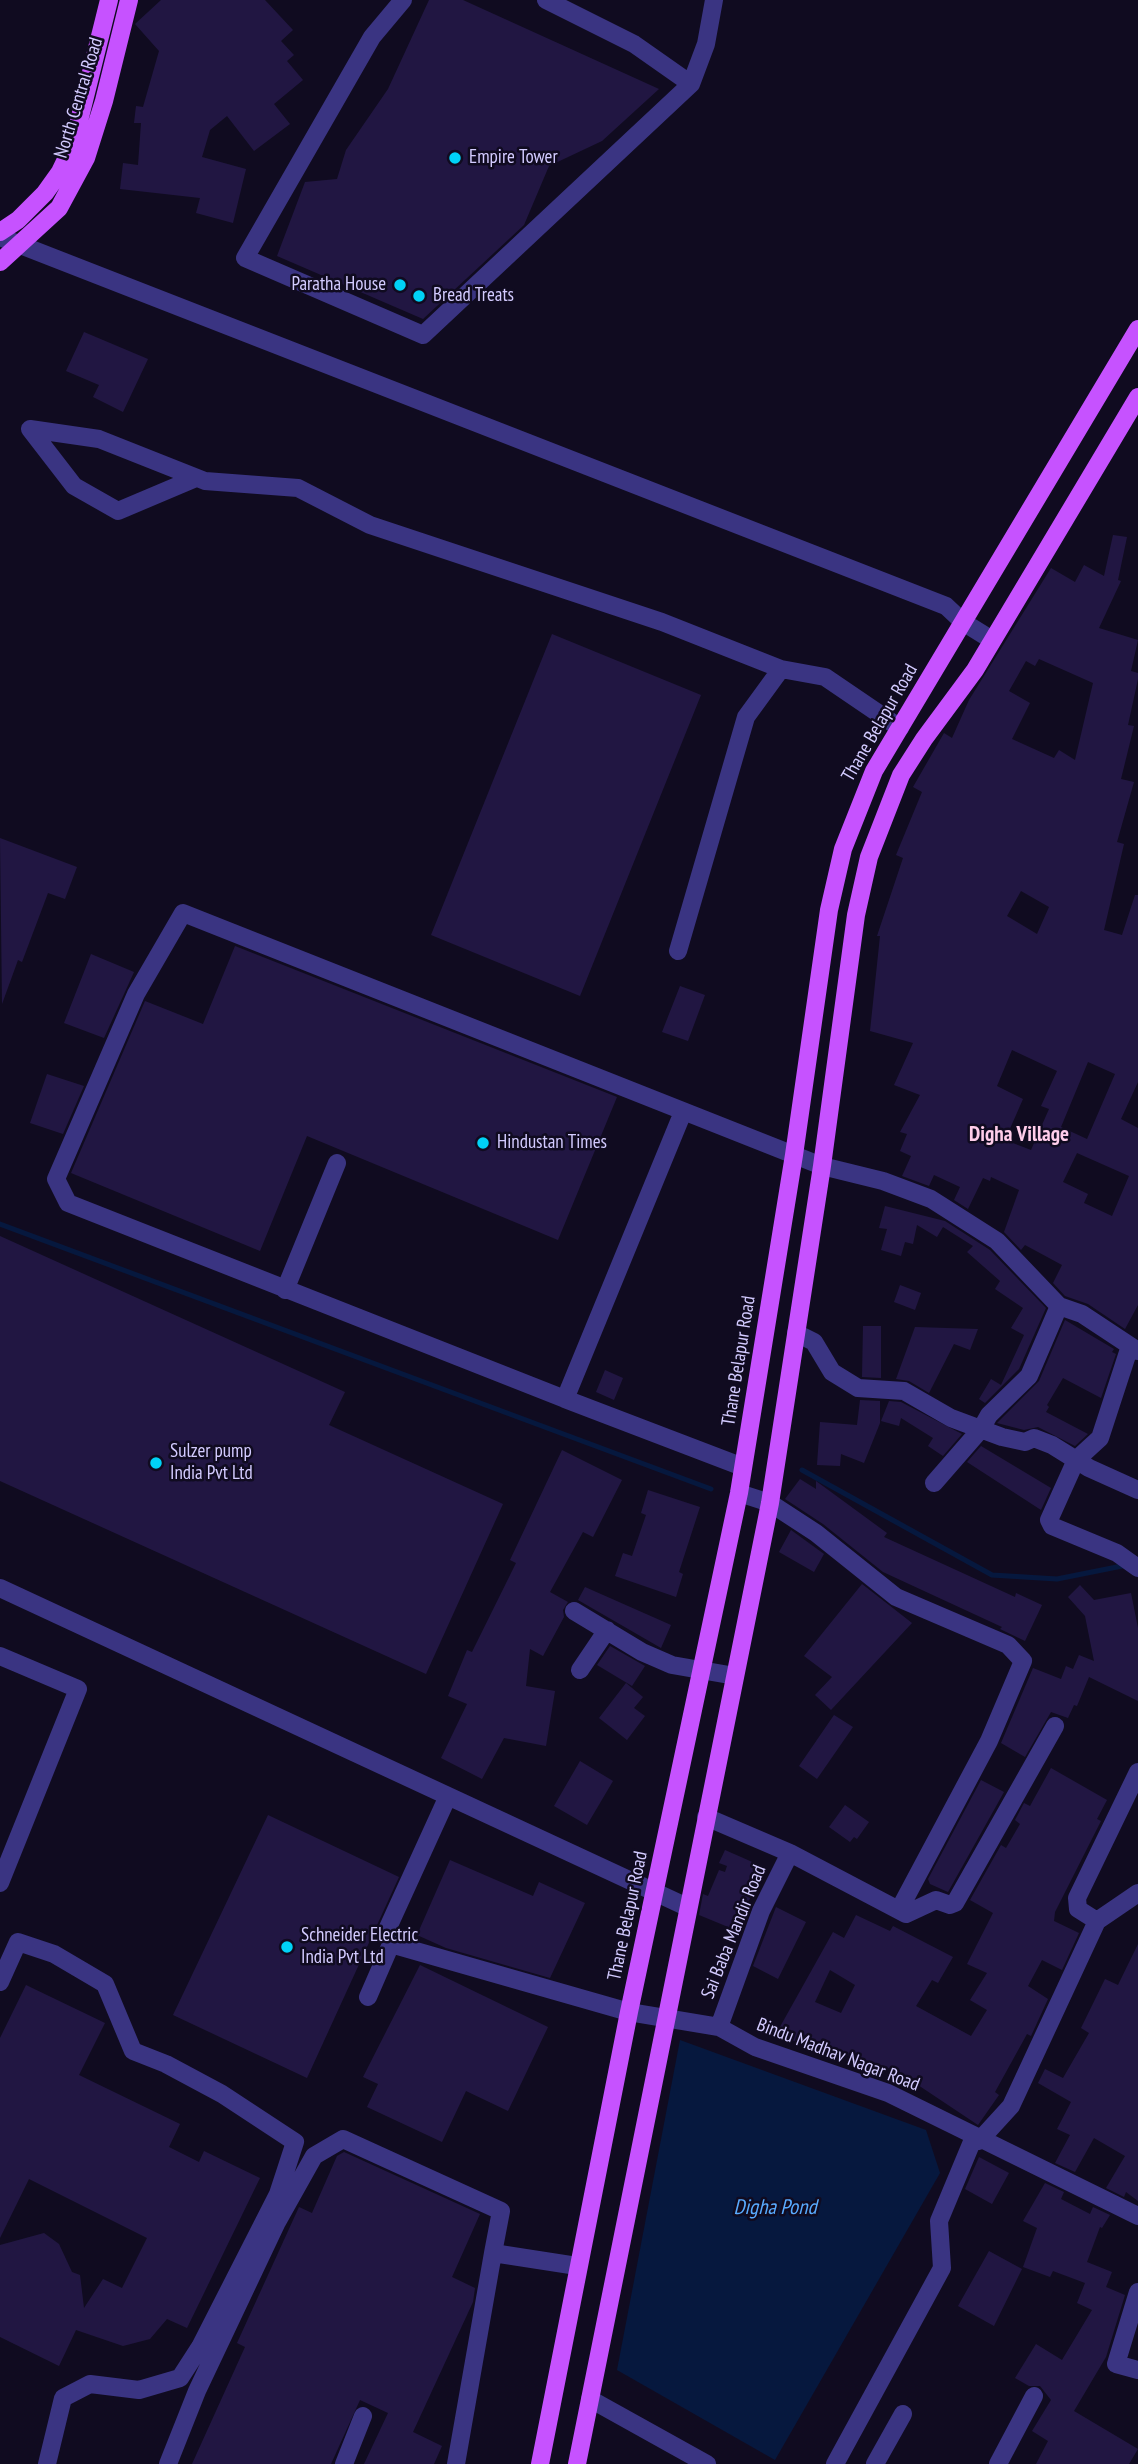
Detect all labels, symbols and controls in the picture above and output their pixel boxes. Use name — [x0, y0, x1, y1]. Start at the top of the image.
street label: North Central Road — [50, 35, 108, 161]
place label: Empire Tower — [469, 147, 558, 169]
marker: Empire Tower — [447, 150, 463, 166]
place label: Paratha House — [291, 274, 386, 296]
marker: Paratha House — [392, 277, 408, 293]
place label: Bread Treats — [433, 285, 514, 307]
marker: Bread Treats — [411, 288, 427, 304]
street label: Thane Belapur Road — [837, 660, 923, 786]
district label: Digha Village — [969, 1122, 1069, 1148]
place label: Hindustan Times — [497, 1132, 607, 1154]
marker: Hindustan Times — [475, 1135, 491, 1151]
street label: Thane Belapur Road — [717, 1294, 761, 1428]
place label: Sulzer pump India Pvt Ltd — [170, 1441, 253, 1485]
marker: Sulzer pump India Pvt Ltd — [148, 1455, 164, 1471]
street label: Thane Belapur Road — [603, 1849, 653, 1983]
street label: Sai Baba Mandir Road — [697, 1862, 771, 2002]
place label: Schneider Electric India Pvt Ltd — [301, 1925, 418, 1969]
marker: Schneider Electric India Pvt Ltd — [279, 1939, 295, 1955]
street label: Bindu Madhav Nagar Road — [753, 2013, 923, 2097]
water label: Digha Pond — [734, 2195, 816, 2221]

